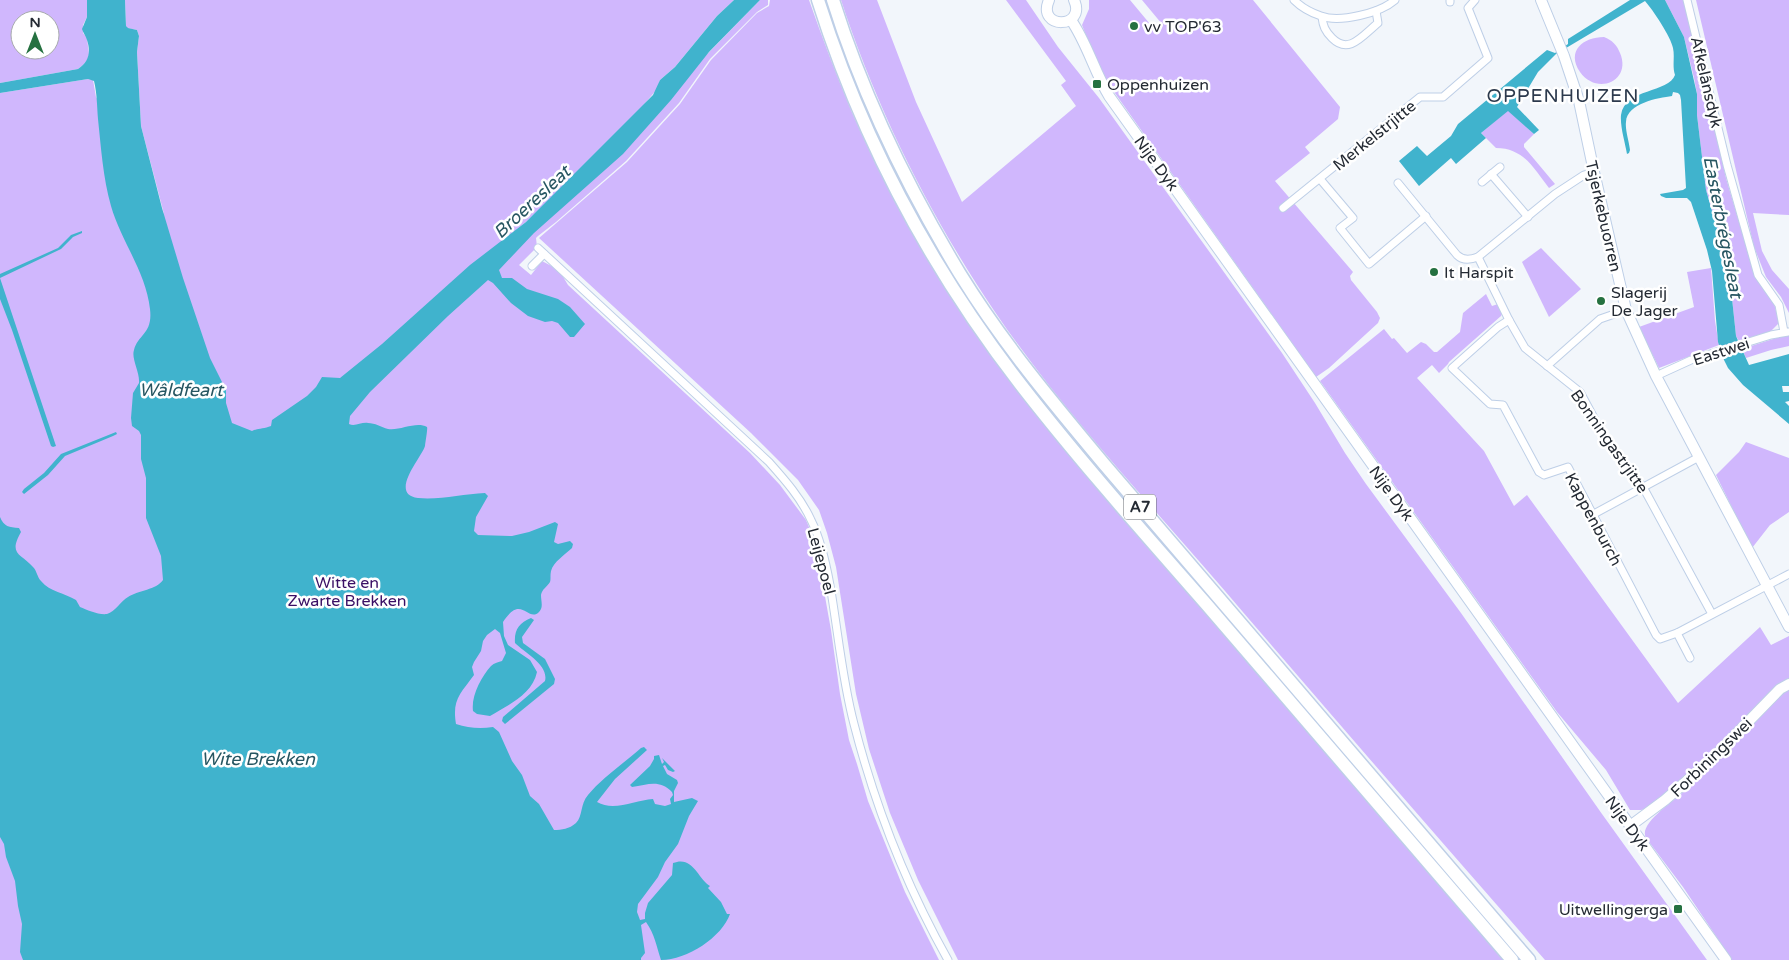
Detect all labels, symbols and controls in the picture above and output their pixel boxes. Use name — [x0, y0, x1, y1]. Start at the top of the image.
north arrow — [10, 10, 60, 60]
text: N — [29, 14, 41, 31]
place label: vv TOP'63 — [1144, 17, 1222, 37]
marker: vv TOP'63 — [1128, 20, 1140, 32]
street label: Afkelânsdyk — [1686, 35, 1726, 130]
place label: Oppenhuizen — [1107, 75, 1209, 95]
marker: Oppenhuizen — [1091, 78, 1103, 90]
district label: OPPENHUIZEN — [1486, 85, 1640, 107]
street label: Merkelstrjitte — [1329, 96, 1420, 175]
street label: Nije Dyk — [1130, 132, 1183, 195]
water label: Easterbrégesleat — [1698, 154, 1748, 302]
water label: Broeresleat — [489, 159, 577, 243]
street label: Tsjerkebuorren — [1581, 159, 1626, 274]
place label: It Harspit — [1444, 263, 1514, 283]
marker: It Harspit — [1428, 266, 1440, 278]
place label: Slagerij De Jager — [1611, 283, 1679, 321]
marker: Slagerij De Jager — [1595, 295, 1607, 307]
street label: Eastwei — [1690, 333, 1752, 370]
water label: Wâldfeart — [139, 379, 225, 401]
street label: Bonningastrjitte — [1566, 386, 1652, 497]
street label: Nije Dyk — [1365, 462, 1418, 525]
street label: Kappenburch — [1560, 469, 1626, 570]
road number: A7 — [1124, 494, 1156, 520]
street label: Leijepoel — [803, 526, 840, 597]
park label: Witte en Zwarte Brekken — [287, 573, 407, 611]
street label: Forbiningswei — [1667, 714, 1757, 802]
water label: Wite Brekken — [201, 748, 316, 770]
street label: Nije Dyk — [1601, 792, 1654, 855]
place label: Uitwellingerga — [1559, 900, 1668, 920]
marker: Uitwellingerga — [1672, 903, 1684, 915]

